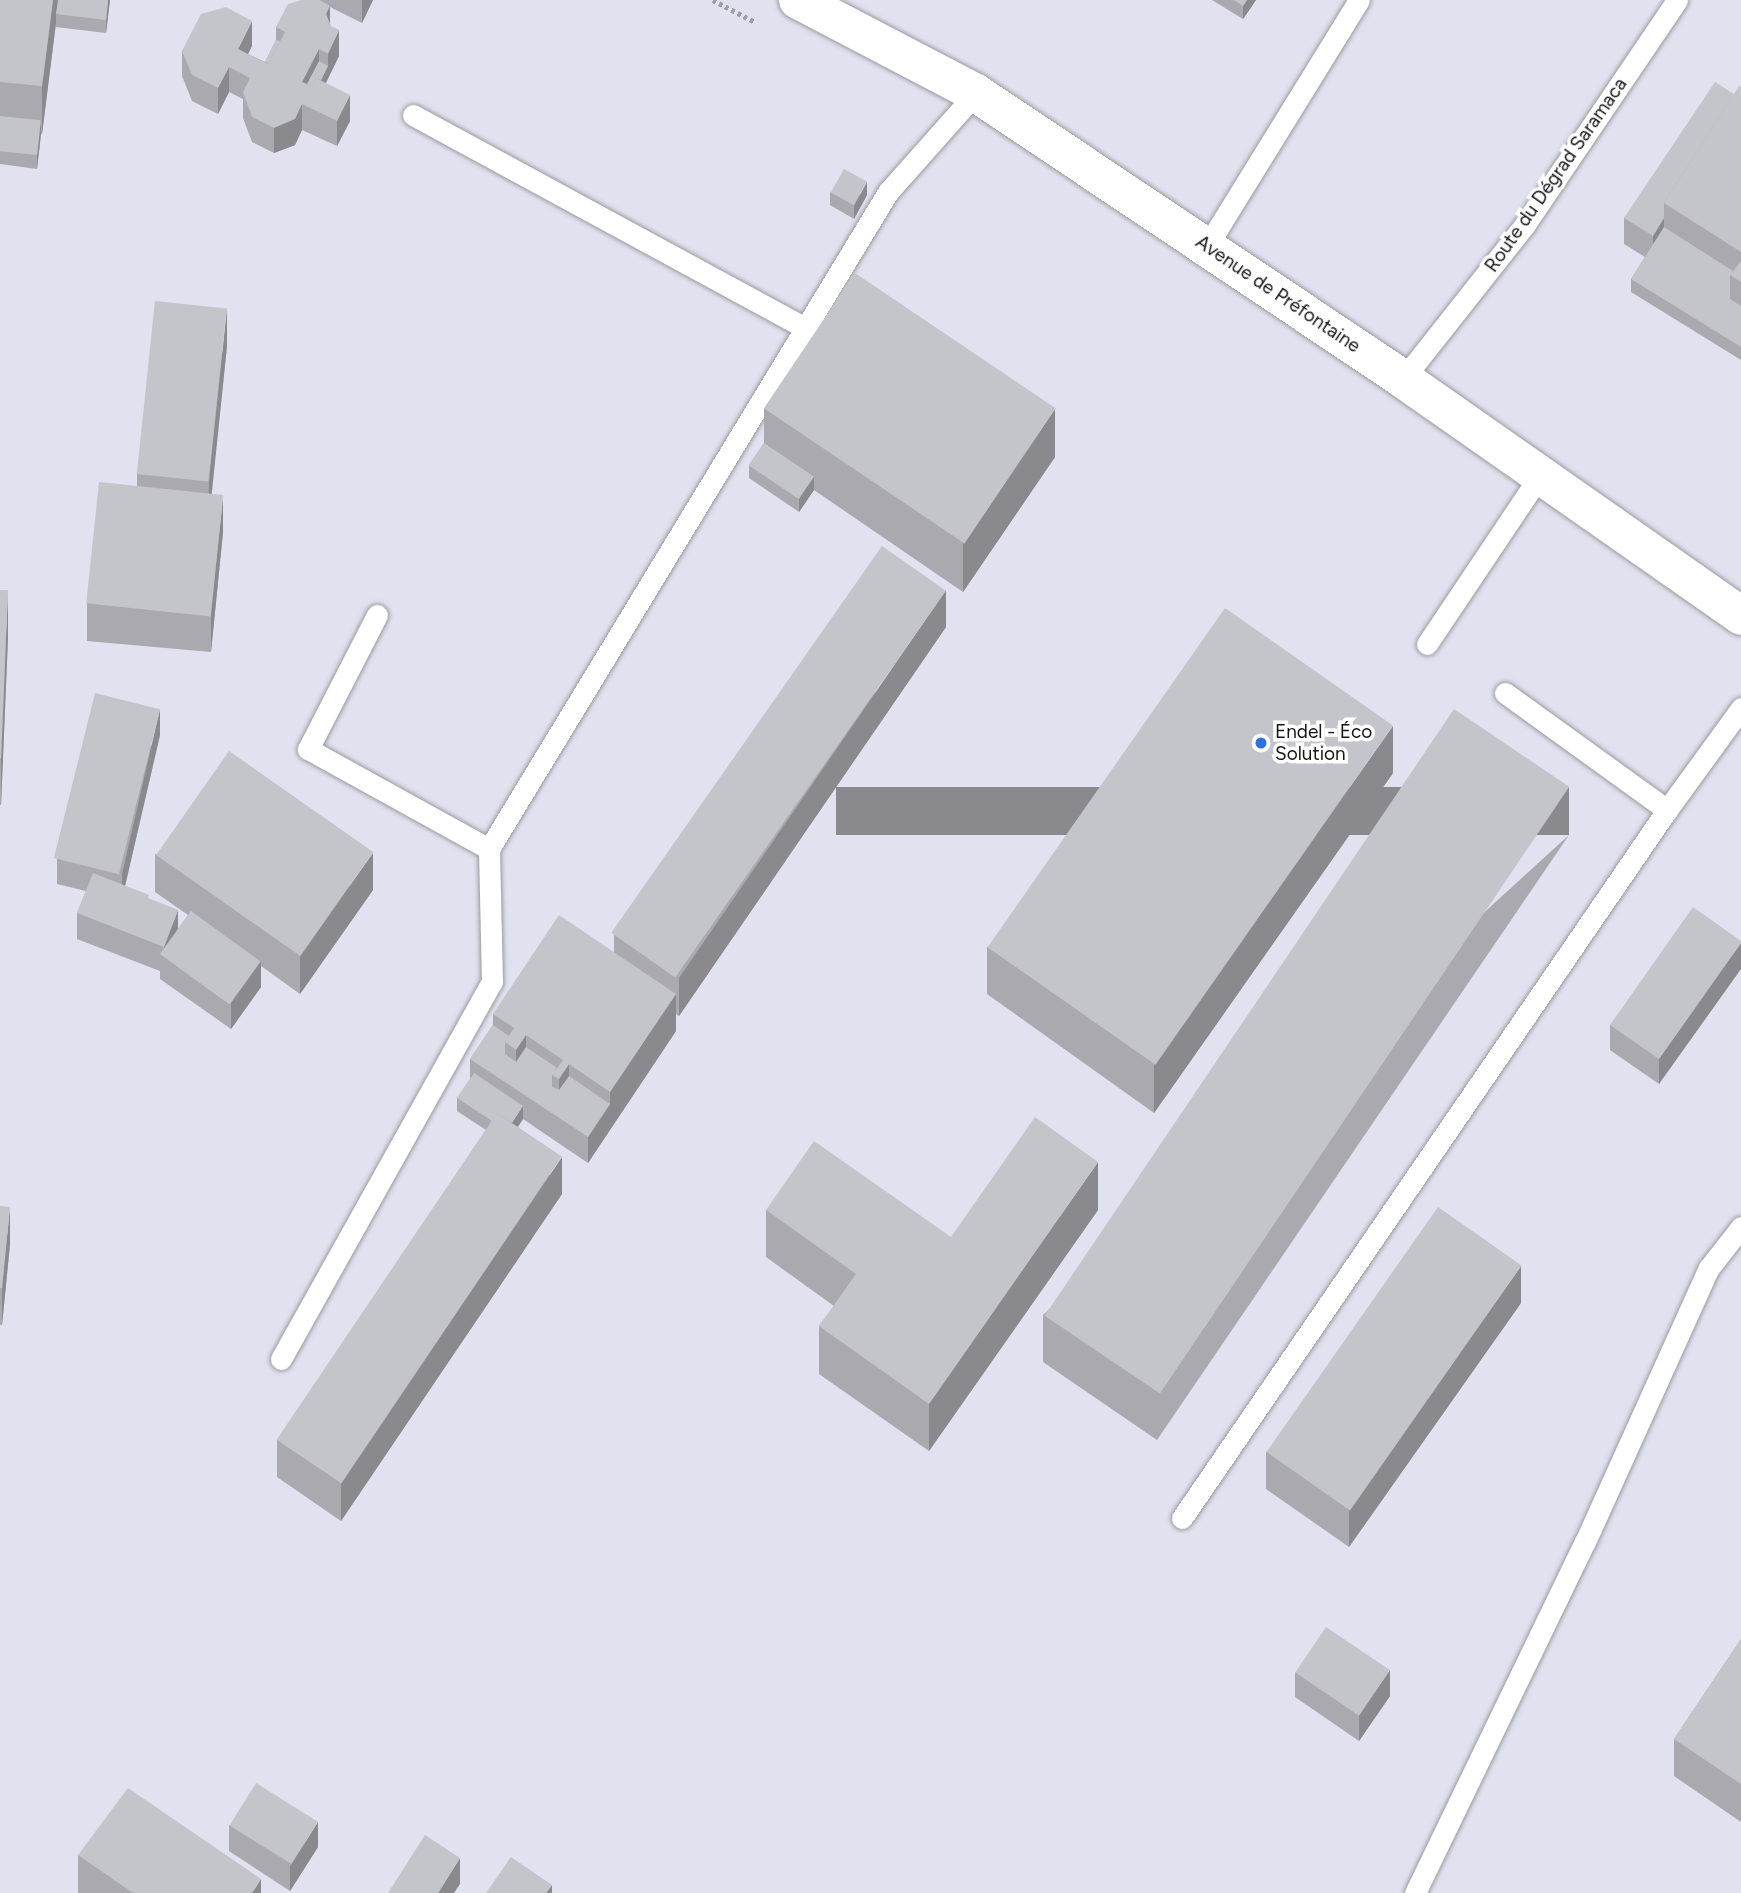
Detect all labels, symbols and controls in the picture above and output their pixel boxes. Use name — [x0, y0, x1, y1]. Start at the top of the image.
street label: Route du Dégrad Saramaca — [1480, 73, 1632, 277]
street label: Avenue de Préfontaine — [1191, 230, 1365, 358]
place label: Endel - Éco Solution — [1275, 721, 1372, 765]
marker: Endel - Éco Solution — [1253, 735, 1269, 751]

